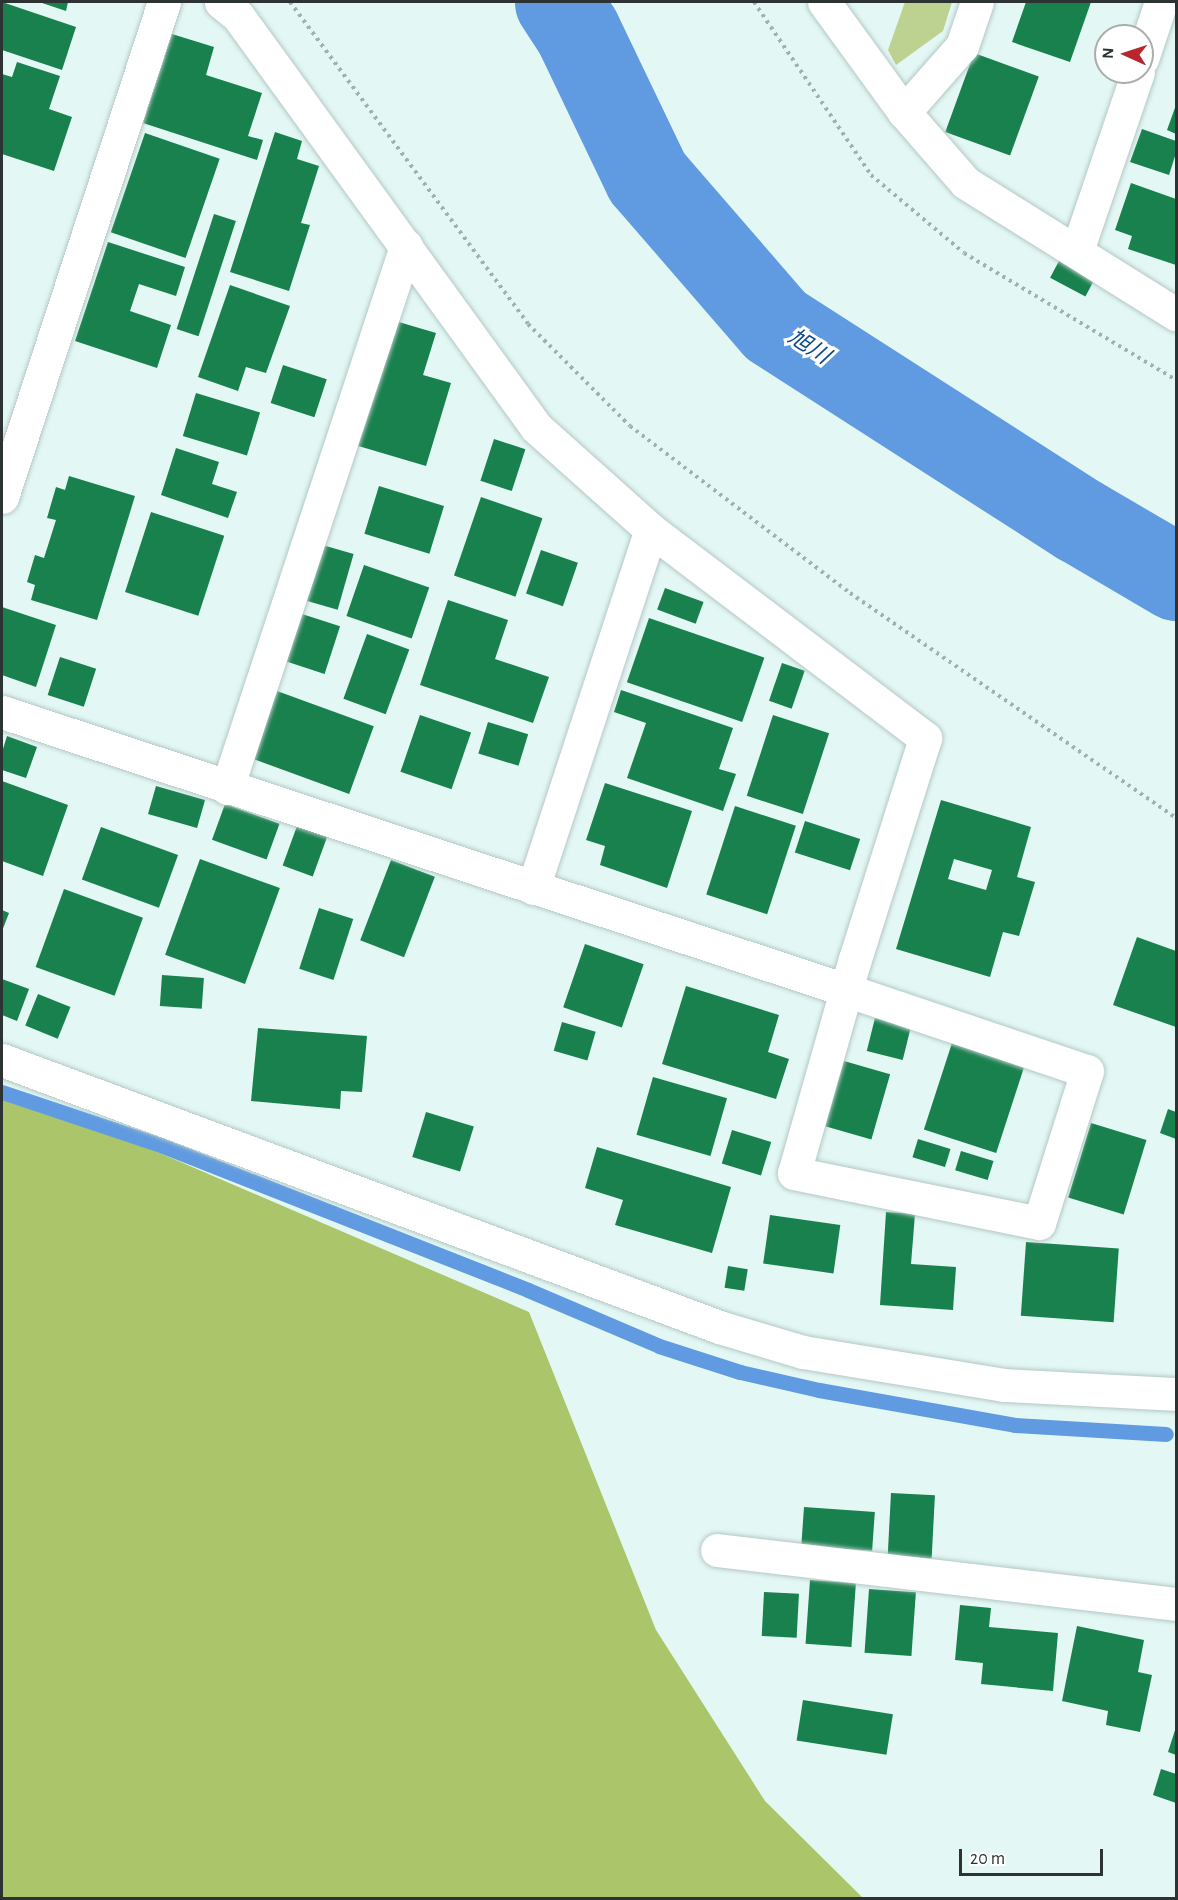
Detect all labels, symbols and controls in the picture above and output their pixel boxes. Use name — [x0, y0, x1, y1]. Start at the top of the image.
north arrow — [1094, 24, 1154, 84]
text: N — [1100, 47, 1116, 59]
water label: 旭川 — [783, 324, 835, 370]
scale bar — [962, 1837, 1106, 1875]
text: 20 m — [970, 1850, 1005, 1868]

